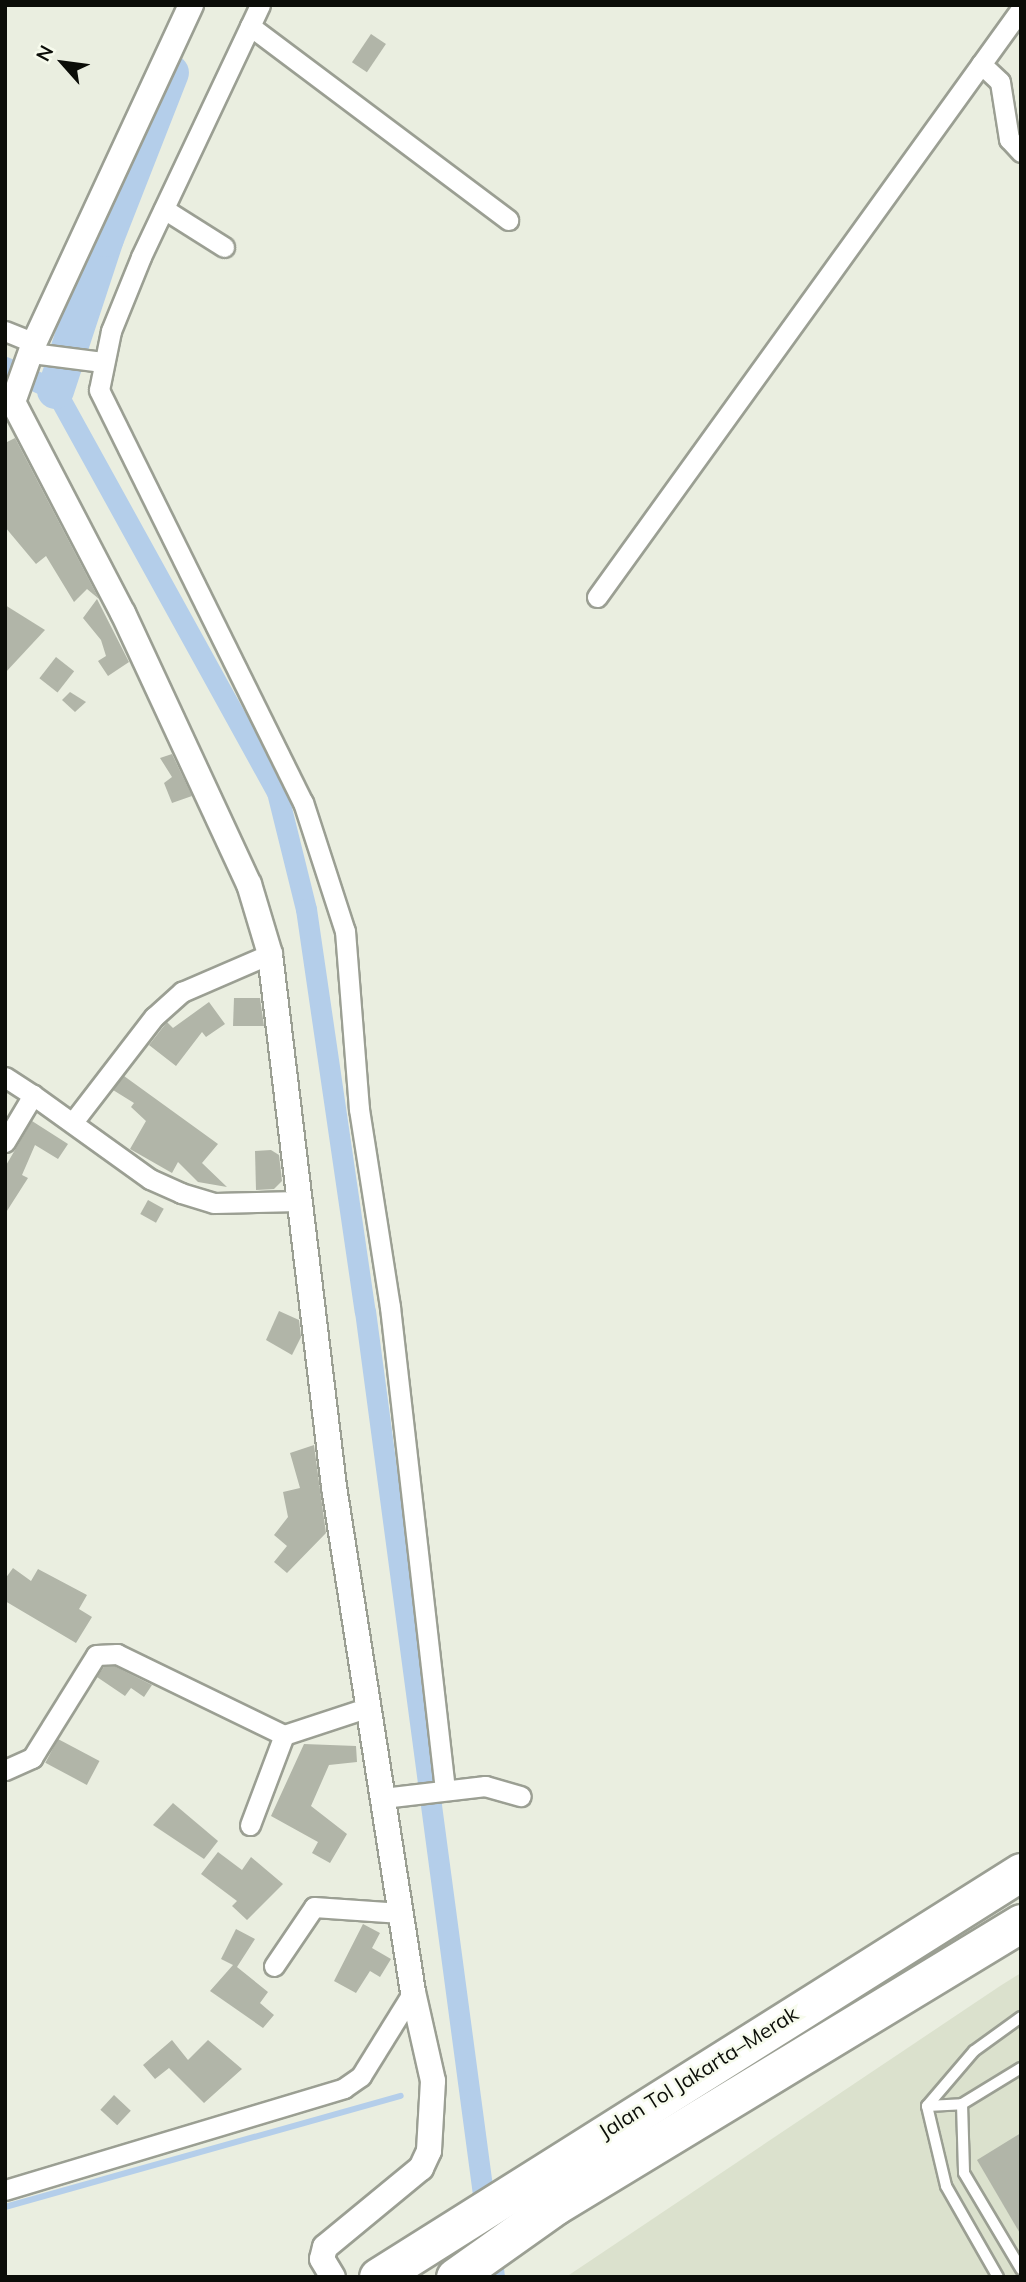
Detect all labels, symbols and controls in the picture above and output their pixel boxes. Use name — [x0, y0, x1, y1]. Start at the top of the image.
north arrow — [28, 28, 98, 98]
text: N — [30, 41, 58, 65]
street label: Jalan Tol Jakarta–Merak — [594, 2000, 802, 2144]

